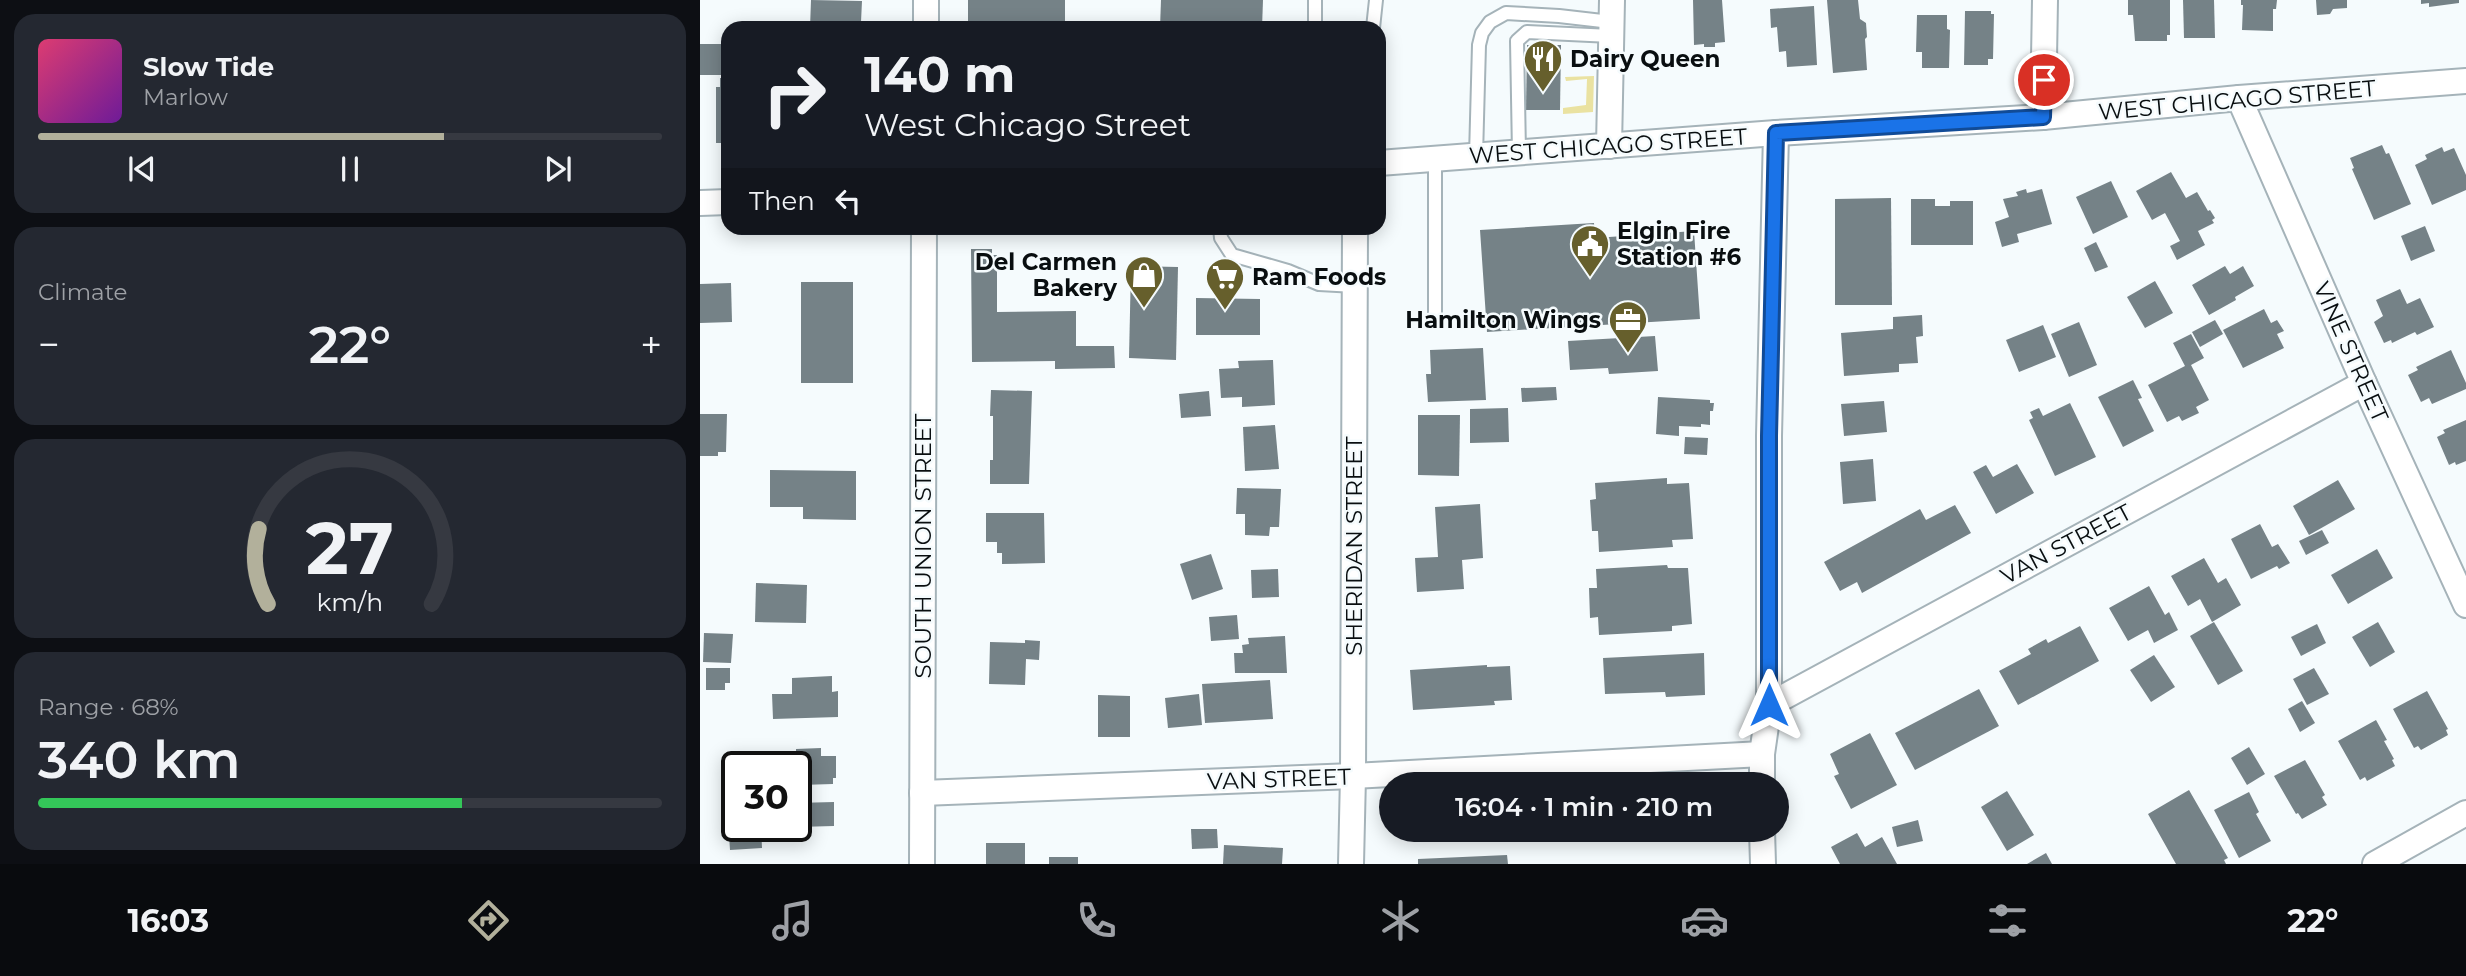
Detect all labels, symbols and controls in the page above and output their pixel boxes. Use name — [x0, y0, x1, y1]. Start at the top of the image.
restaurant icon: Dairy Queen — [1522, 38, 1564, 93]
text: 140 m — [864, 45, 1016, 104]
place label: Dairy Queen — [1570, 45, 1720, 73]
icon: right — [749, 49, 840, 140]
pin — [2014, 50, 2074, 110]
text: Slow Tide — [143, 51, 274, 83]
icon: arrive — [2025, 61, 2063, 99]
street label: WEST CHICAGO STREET — [2097, 74, 2378, 126]
text: Marlow — [143, 83, 228, 111]
text: West Chicago Street — [864, 105, 1191, 144]
street label: WEST CHICAGO STREET — [1468, 122, 1749, 170]
icon: previous — [123, 150, 161, 188]
icon: pause — [331, 150, 369, 188]
icon: next — [539, 150, 577, 188]
icon: left — [829, 182, 867, 220]
text: Then — [749, 185, 815, 217]
place label: Elgin Fire Station #6 — [1617, 217, 1741, 271]
public building icon: Elgin Fire Station #6 — [1569, 223, 1611, 278]
place label: Del Carmen Bakery — [975, 248, 1117, 302]
shop icon: Del Carmen Bakery — [1123, 254, 1165, 309]
supermarket icon: Ram Foods — [1204, 256, 1246, 311]
place label: Ram Foods — [1252, 263, 1386, 291]
text: Climate — [38, 278, 127, 306]
street label: VINE STREET — [2308, 278, 2395, 427]
office icon: Hamilton Wings — [1607, 299, 1649, 354]
place label: Hamilton Wings — [1405, 306, 1601, 334]
text: 22° — [309, 313, 391, 376]
text: − — [38, 321, 60, 368]
text: + — [640, 321, 662, 368]
street label: SOUTH UNION STREET — [909, 413, 937, 678]
street label: SHERIDAN STREET — [1340, 435, 1368, 656]
street label: VAN STREET — [1996, 497, 2137, 590]
text: 27 — [306, 505, 394, 593]
text: km/h — [317, 587, 383, 617]
position arrow — [1732, 668, 1806, 742]
text: Range · 68% — [38, 693, 179, 721]
text: 340 km — [38, 728, 240, 791]
speed limit sign: 30 — [721, 751, 812, 842]
street label: VAN STREET — [1206, 762, 1352, 796]
text: 16:04 · 1 min · 210 m — [1455, 791, 1713, 823]
icon: directions — [464, 896, 513, 945]
icon: music — [768, 896, 817, 945]
icon: phone — [1072, 896, 1121, 945]
icon: climate — [1376, 896, 1425, 945]
icon: car — [1680, 896, 1729, 945]
icon: filters — [1983, 896, 2032, 945]
text: 16:03 — [127, 901, 209, 940]
text: 22° — [2287, 901, 2338, 940]

